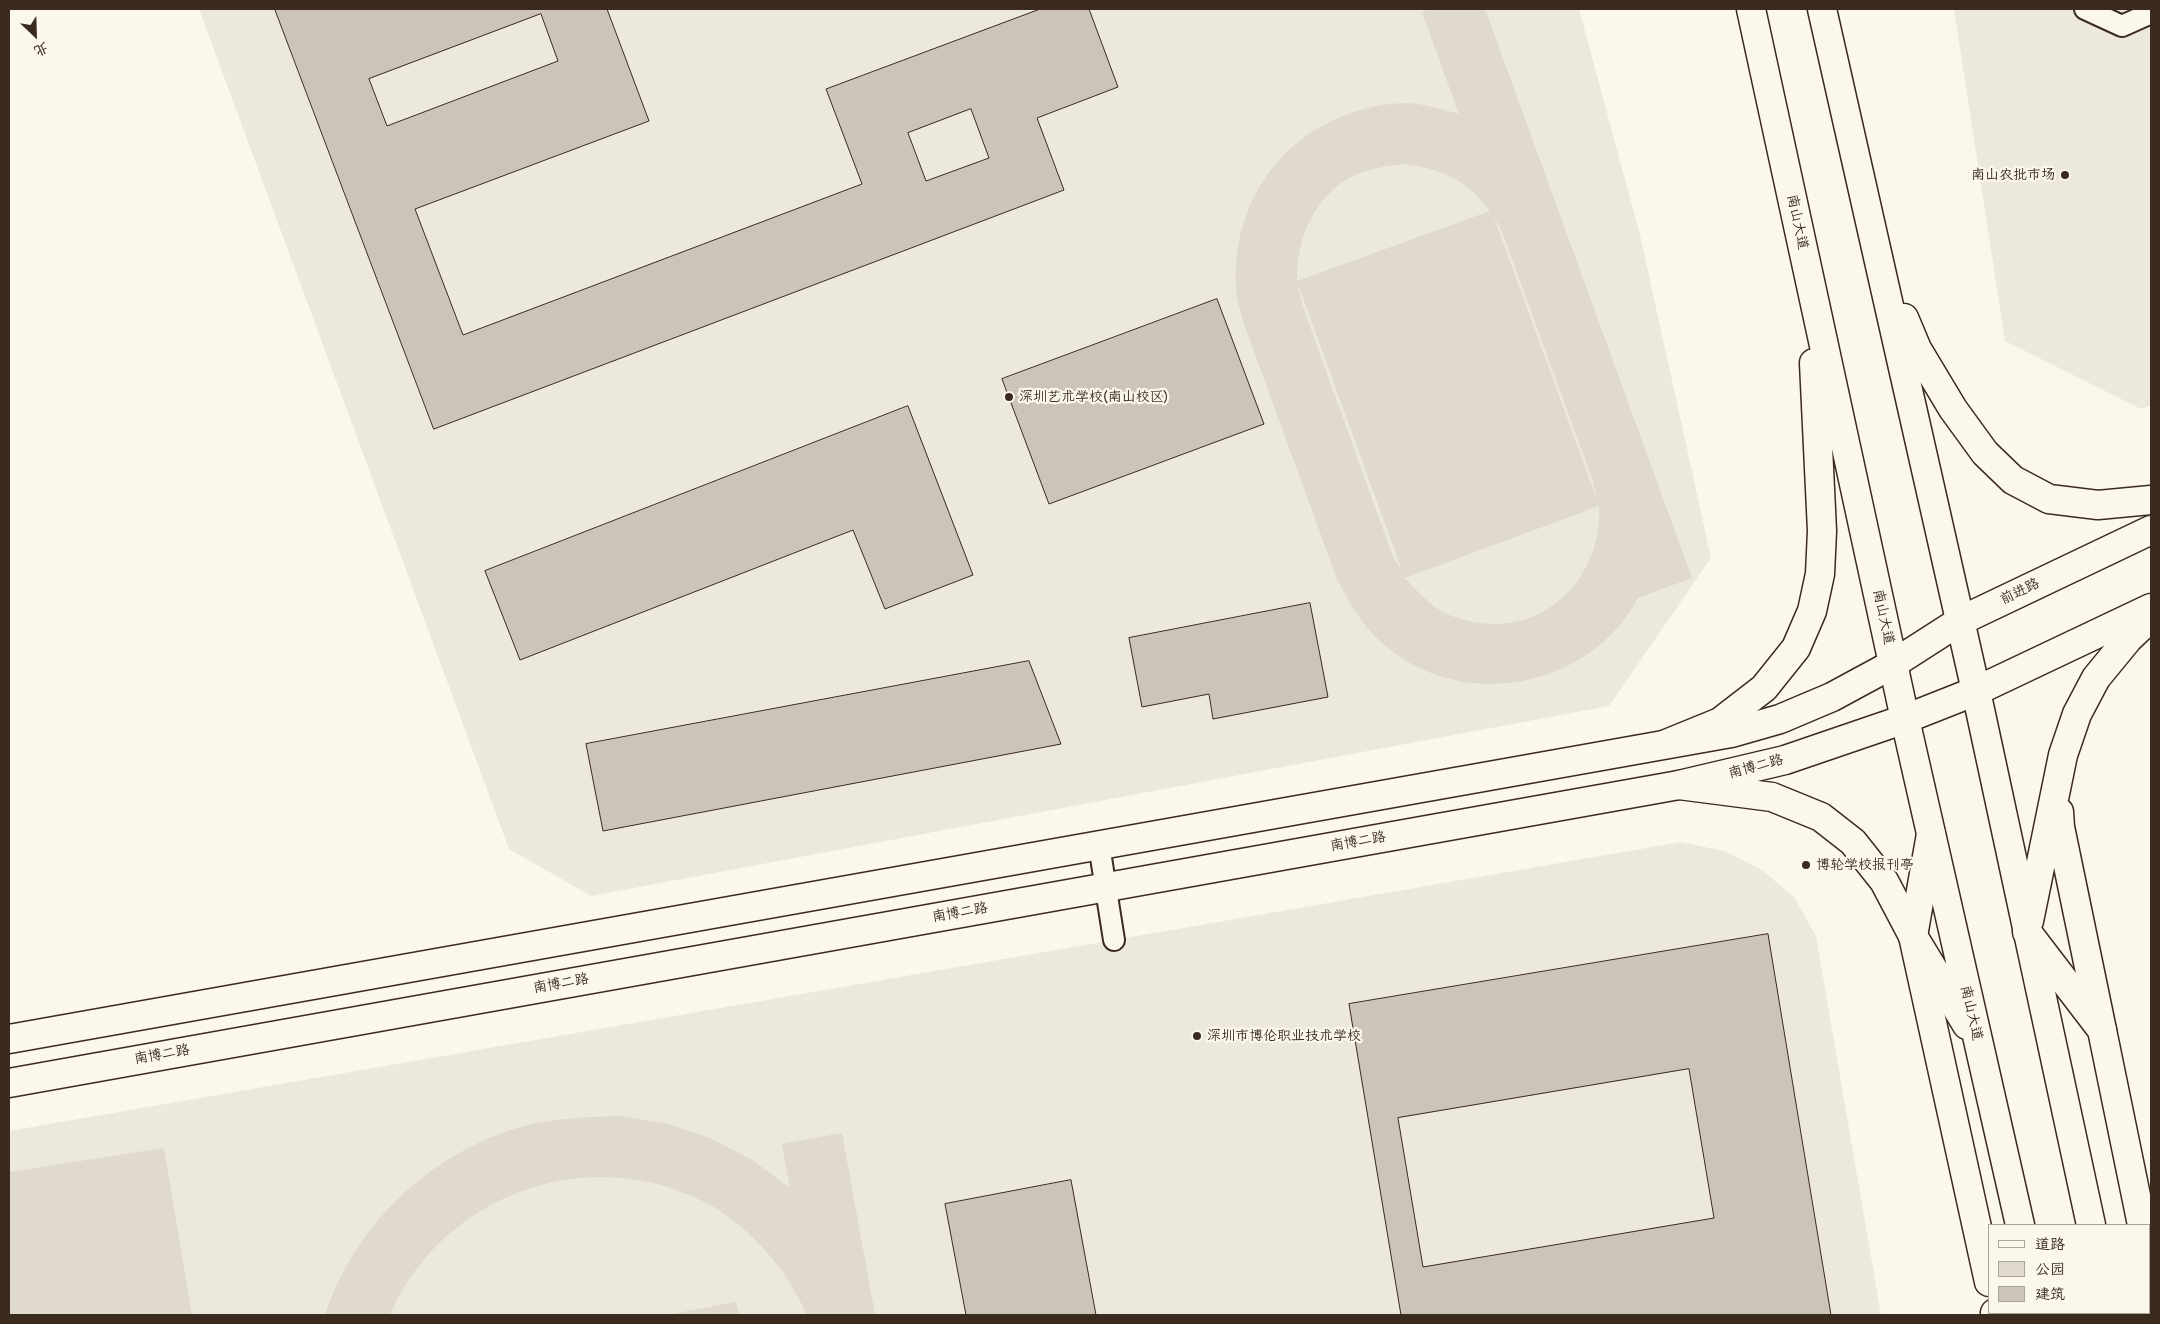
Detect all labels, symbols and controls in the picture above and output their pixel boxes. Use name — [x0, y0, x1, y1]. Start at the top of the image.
north arrow — [10, 10, 60, 60]
text: 北 — [31, 39, 51, 60]
place label: 南山农批市场 — [1971, 167, 2055, 183]
marker: 南山农批市场 — [2059, 169, 2071, 181]
street label: 南山大道 — [1783, 193, 1811, 251]
place label: 深圳艺术学校(南山校区) — [1019, 389, 1168, 405]
marker: 深圳艺术学校(南山校区) — [1003, 391, 1015, 403]
street label: 前进路 — [1997, 575, 2043, 609]
street label: 南山大道 — [1869, 588, 1897, 646]
street label: 南博二路 — [1727, 752, 1785, 782]
street label: 南博二路 — [1329, 829, 1387, 855]
place label: 博轮学校报刊亭 — [1816, 857, 1914, 873]
marker: 博轮学校报刊亭 — [1800, 859, 1812, 871]
street label: 南博二路 — [931, 900, 989, 926]
street label: 南博二路 — [532, 971, 590, 997]
street label: 南山大道 — [1957, 984, 1985, 1042]
place label: 深圳市博伦职业技术学校 — [1207, 1028, 1361, 1044]
marker: 深圳市博伦职业技术学校 — [1191, 1030, 1203, 1042]
street label: 南博二路 — [133, 1042, 191, 1068]
legend — [1988, 1224, 2150, 1314]
text: 道路 — [2035, 1235, 2065, 1254]
text: 公园 — [2035, 1260, 2065, 1279]
text: 建筑 — [2035, 1285, 2065, 1304]

